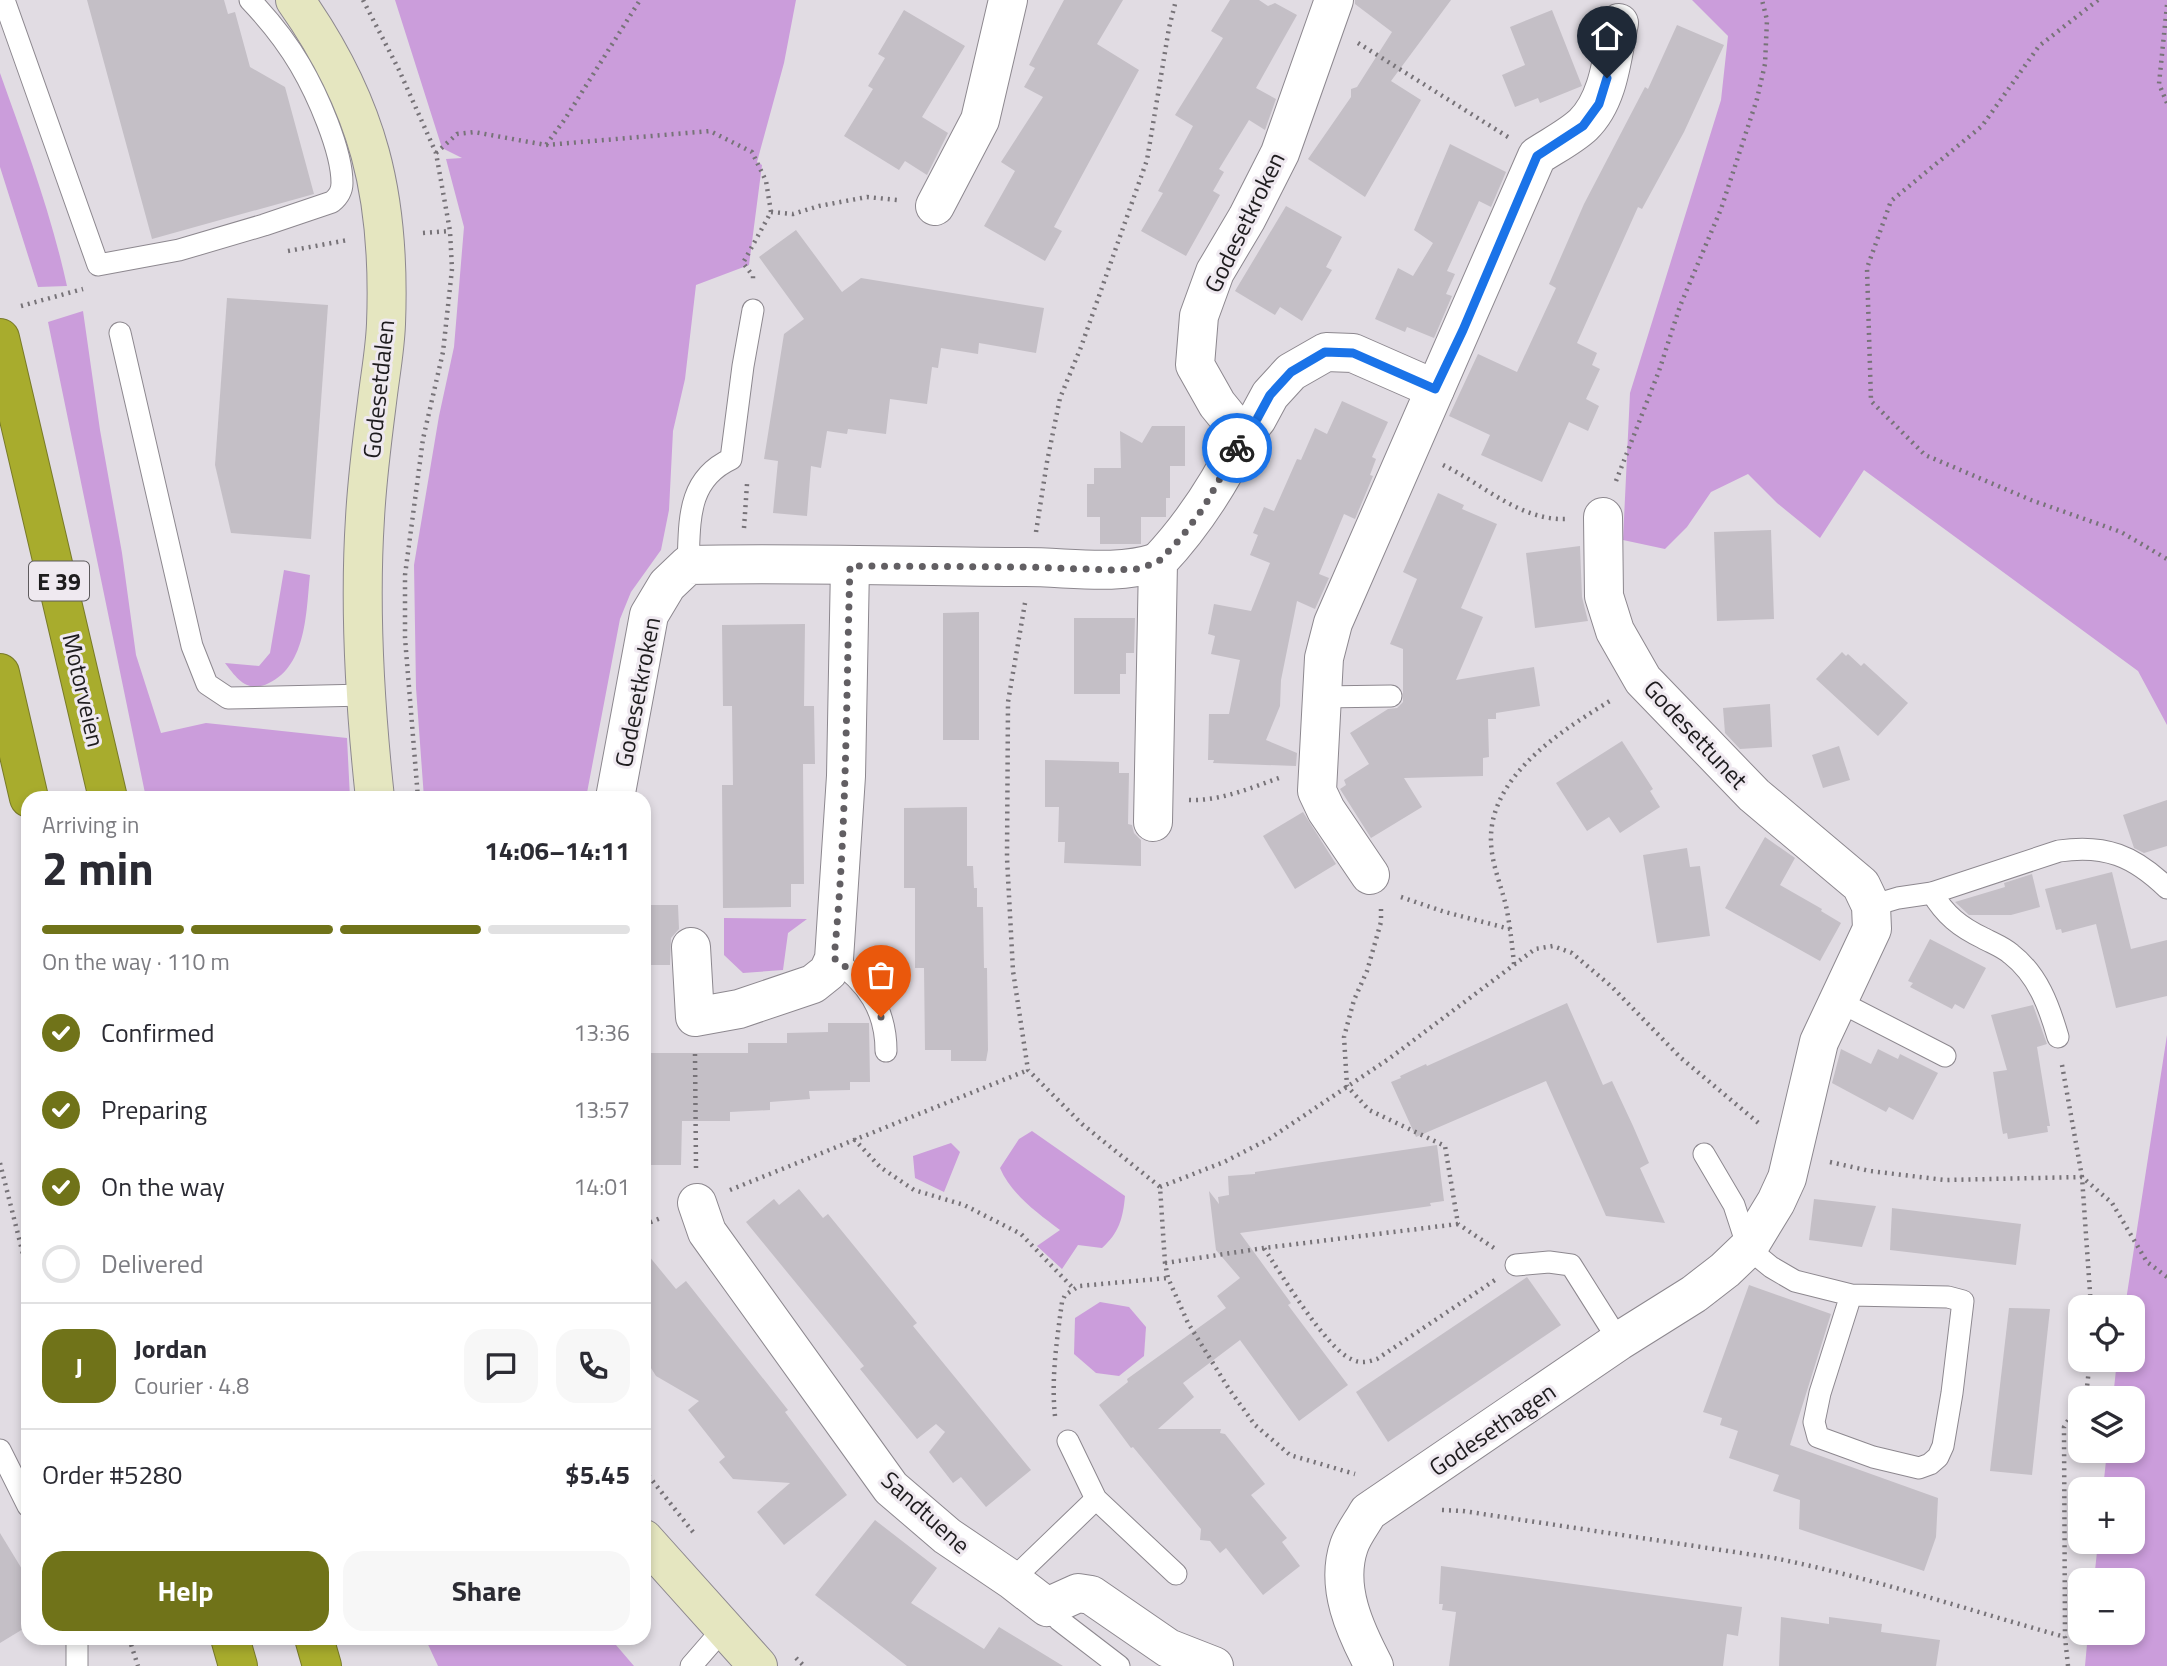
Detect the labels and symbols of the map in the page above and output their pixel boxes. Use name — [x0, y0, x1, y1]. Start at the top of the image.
pin — [1577, 6, 1637, 78]
street label: Godesetkroken — [1194, 146, 1294, 298]
street label: Godesetdalen — [353, 318, 403, 460]
courier — [1202, 413, 1272, 483]
road number: E 39 — [29, 562, 89, 600]
street label: Godesetkroken — [605, 614, 669, 770]
street label: Motorveien — [53, 630, 115, 750]
street label: Godesettunet — [1636, 671, 1757, 797]
pin — [851, 945, 911, 1017]
street label: Godesethagen — [1421, 1373, 1563, 1485]
street label: Sandtuene — [873, 1462, 979, 1562]

